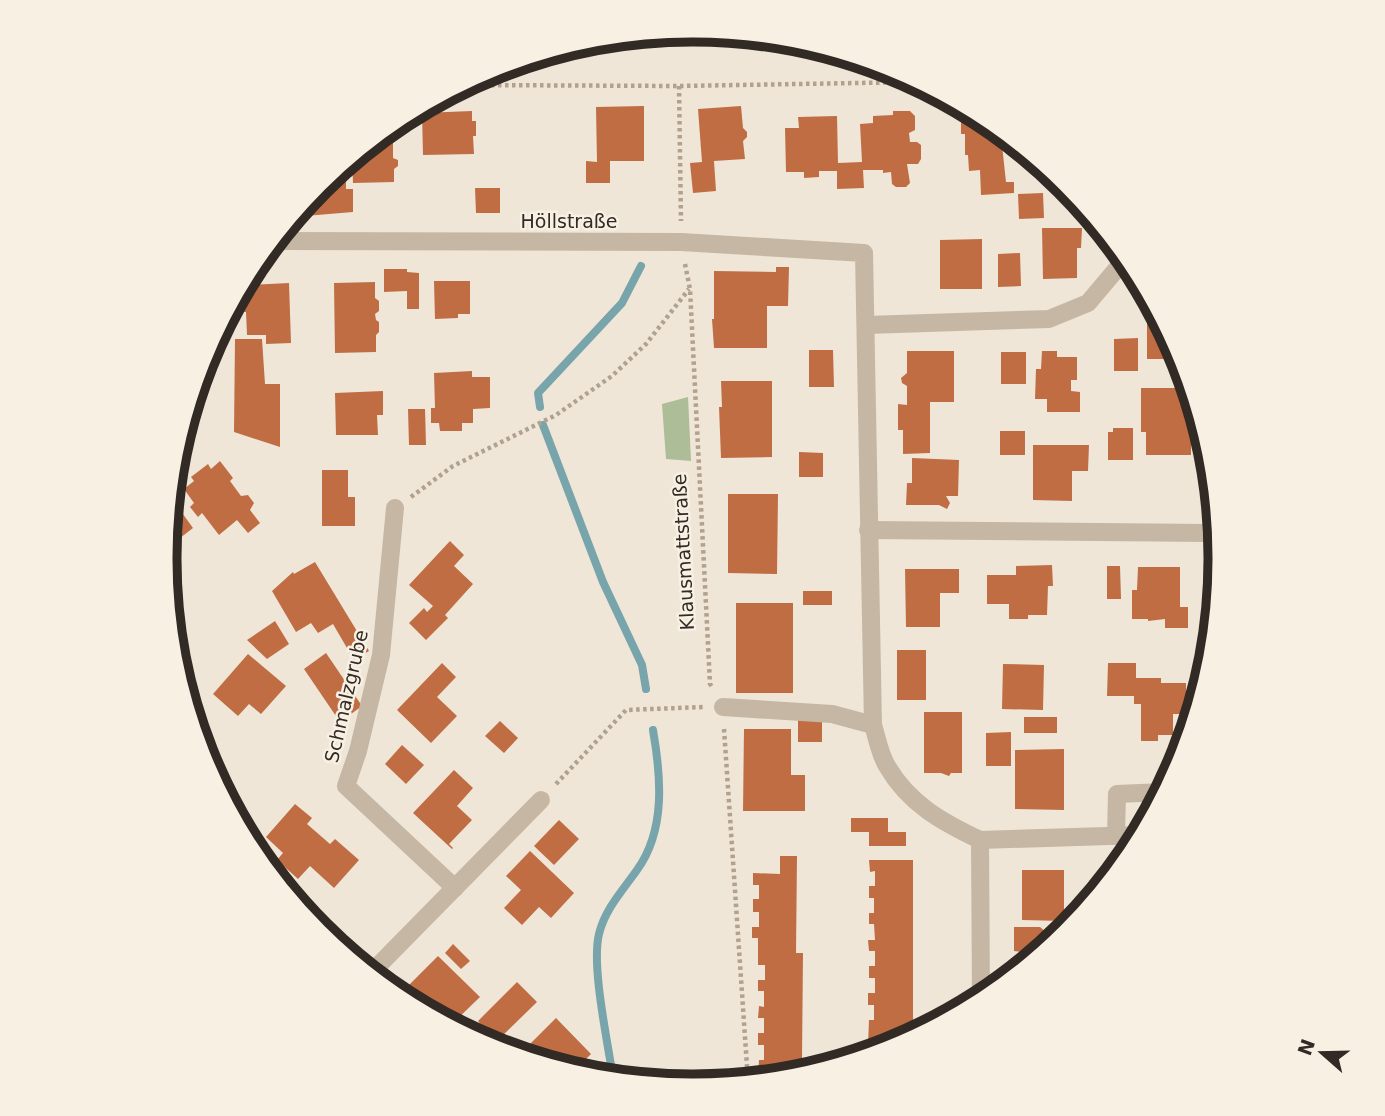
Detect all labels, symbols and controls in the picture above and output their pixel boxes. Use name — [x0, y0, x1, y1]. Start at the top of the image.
street label: Höllstraße — [521, 210, 617, 232]
street label: Klausmattstraße — [668, 473, 698, 631]
street label: Schmalzgrube — [320, 627, 372, 765]
north arrow — [1287, 1018, 1357, 1088]
text: N — [1293, 1036, 1319, 1058]

